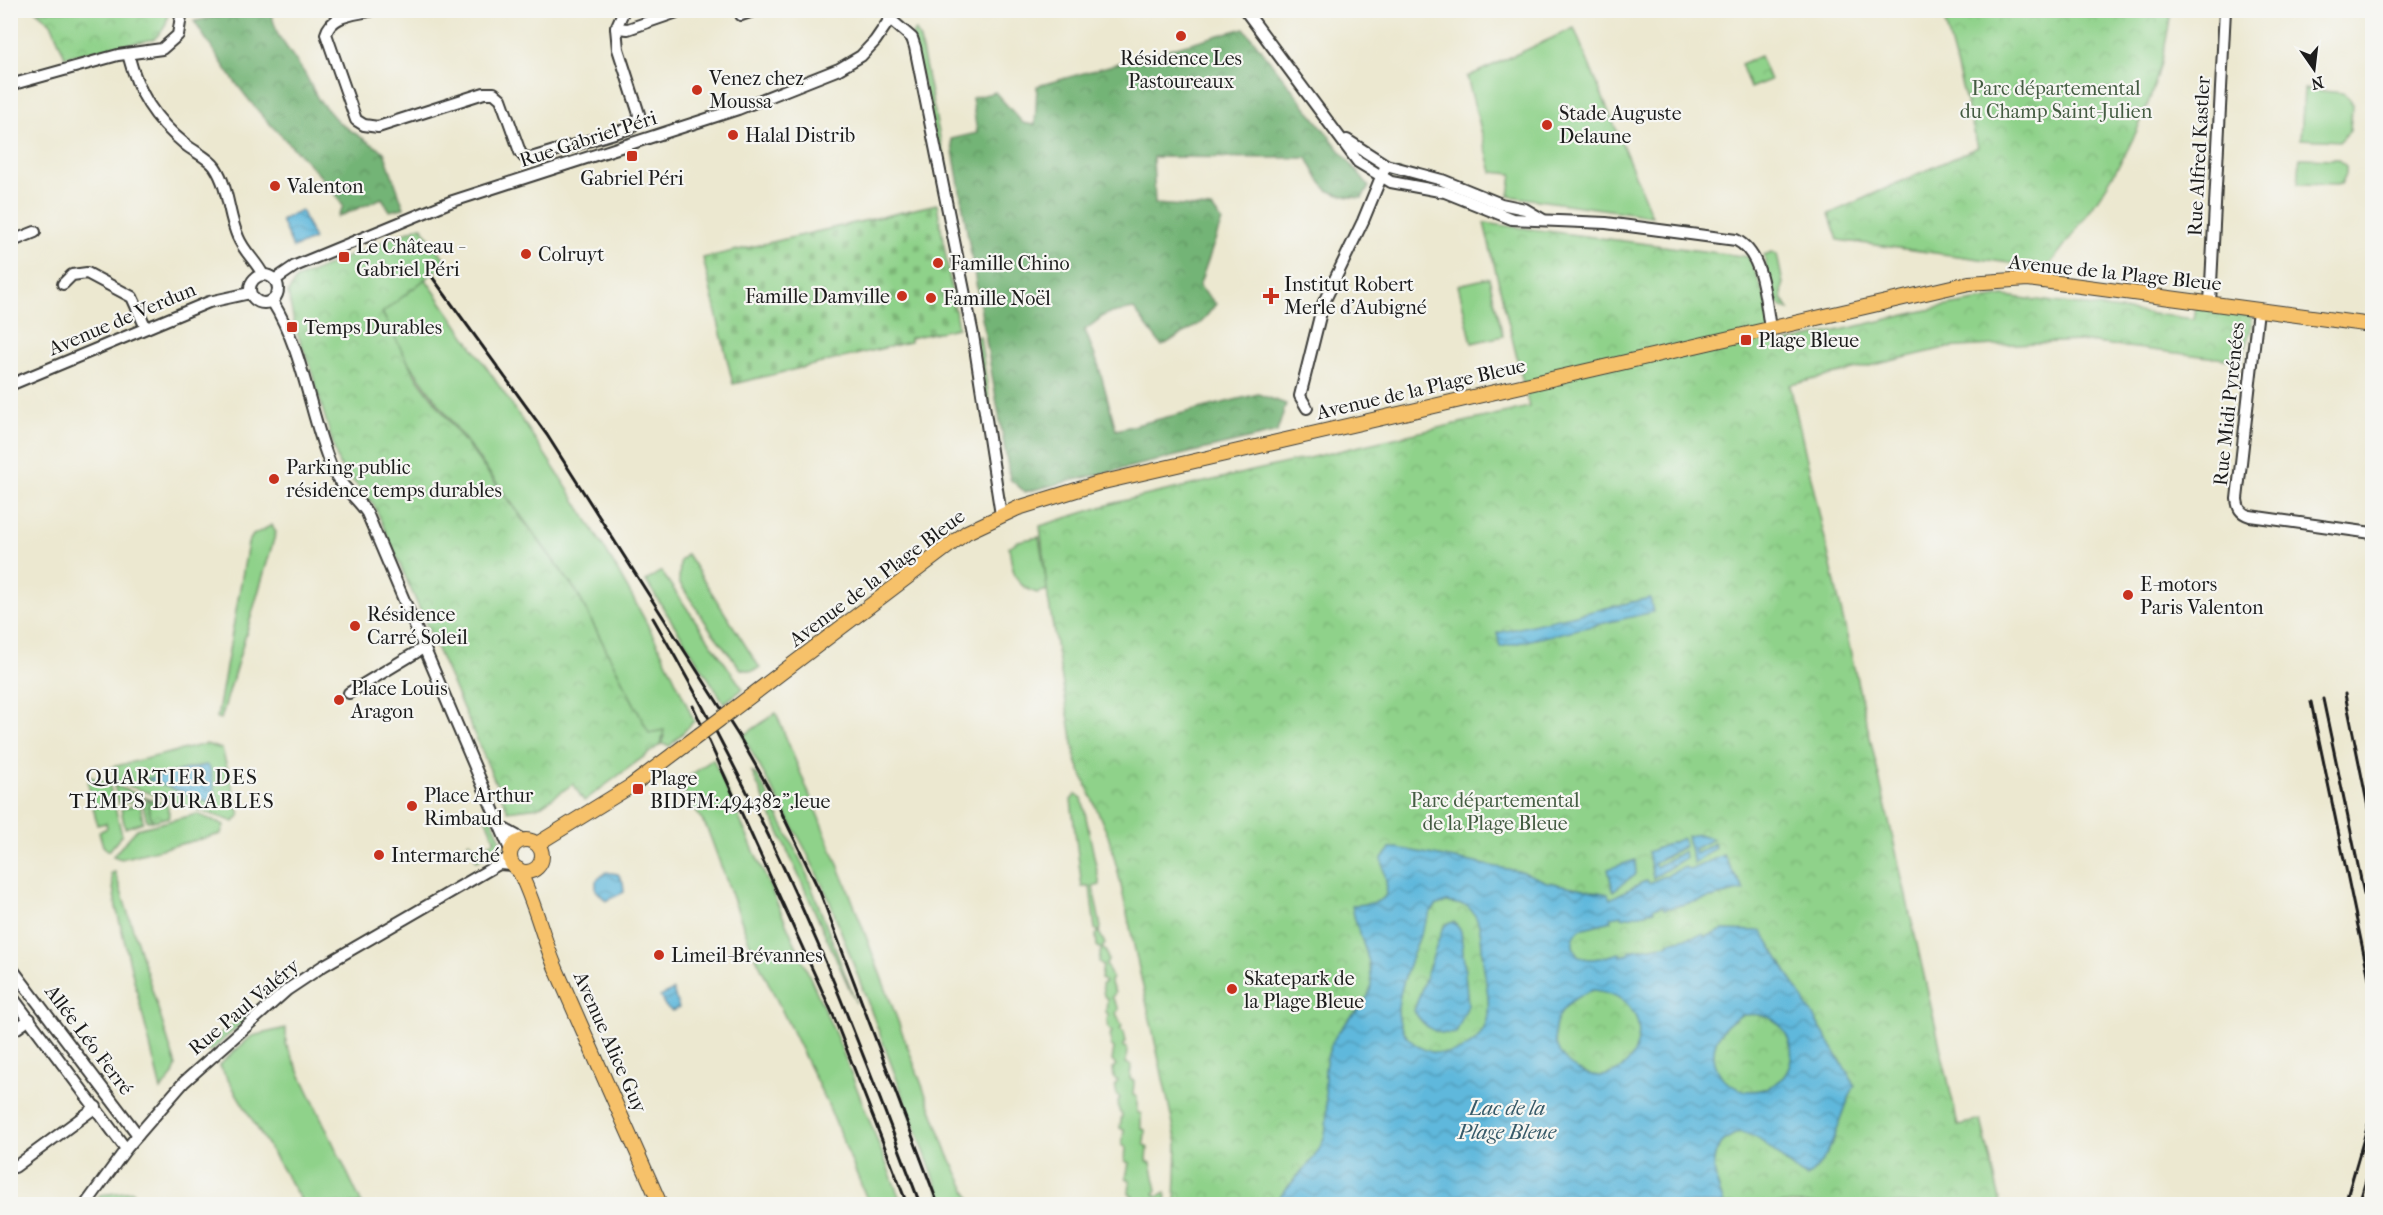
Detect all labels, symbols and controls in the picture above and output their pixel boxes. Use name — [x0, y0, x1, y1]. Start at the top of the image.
marker: Résidence Les Pastoureaux — [1174, 29, 1188, 43]
north arrow — [2284, 39, 2344, 99]
place label: Résidence Les Pastoureaux — [1120, 47, 1242, 93]
place label: Venez chez Moussa — [708, 67, 804, 113]
text: N — [2308, 72, 2326, 94]
street label: Rue Alfred Kastler — [2183, 75, 2215, 237]
park label: Parc départemental du Champ Saint-Julien — [1960, 77, 2153, 123]
marker: Venez chez Moussa — [690, 83, 704, 97]
place label: Stade Auguste Delaune — [1559, 102, 1682, 148]
street label: Rue Gabriel Péri — [516, 106, 660, 172]
marker: Stade Auguste Delaune — [1540, 118, 1554, 132]
place label: Halal Distrib — [745, 124, 855, 147]
marker: Halal Distrib — [726, 128, 740, 142]
marker: Gabriel Péri — [625, 149, 639, 163]
place label: Gabriel Péri — [580, 167, 684, 190]
place label: Valenton — [286, 175, 364, 198]
marker: Valenton — [268, 179, 282, 193]
place label: Le Château - Gabriel Péri — [356, 235, 466, 281]
place label: Colruyt — [538, 243, 604, 266]
marker: Colruyt — [519, 247, 533, 261]
marker: Le Château - Gabriel Péri — [337, 250, 351, 264]
street label: Avenue de la Plage Bleue — [2006, 250, 2223, 296]
place label: Famille Chino — [950, 252, 1070, 275]
marker: Famille Chino — [931, 256, 945, 270]
place label: Institut Robert Merle d'Aubigné — [1284, 273, 1427, 319]
street label: Avenue de Verdun — [44, 277, 199, 361]
place label: Famille Damville — [745, 285, 890, 308]
place label: Famille Noël — [943, 287, 1051, 310]
marker: Institut Robert Merle d'Aubigné — [1262, 287, 1280, 305]
marker: Famille Damville — [895, 289, 909, 303]
marker: Famille Noël — [924, 291, 938, 305]
place label: Temps Durables — [304, 316, 442, 339]
marker: Temps Durables — [285, 320, 299, 334]
street label: Rue Midi Pyrénées — [2209, 321, 2249, 487]
place label: Plage Bleue — [1758, 329, 1859, 352]
marker: Plage Bleue — [1739, 333, 1753, 347]
street label: Avenue de la Plage Bleue — [1313, 354, 1528, 425]
place label: Parking public résidence temps durables — [286, 456, 502, 502]
marker: Parking public résidence temps durables — [267, 472, 281, 486]
street label: Avenue de la Plage Bleue — [784, 504, 969, 652]
place label: E-motors Paris Valenton — [2140, 573, 2264, 619]
marker: E-motors Paris Valenton — [2121, 588, 2135, 602]
place label: Résidence Carré Soleil — [367, 603, 468, 649]
marker: Résidence Carré Soleil — [348, 619, 362, 633]
place label: Place Louis Aragon — [350, 677, 448, 723]
marker: Place Louis Aragon — [332, 693, 346, 707]
district label: QUARTIER DES TEMPS DURABLES — [69, 765, 275, 813]
place label: Plage BIDFM:494382",leue — [650, 767, 830, 813]
marker: Plage BIDFM:494382",leue — [631, 782, 645, 796]
place label: Place Arthur Rimbaud — [424, 784, 534, 830]
park label: Parc départemental de la Plage Bleue — [1410, 789, 1580, 835]
marker: Place Arthur Rimbaud — [405, 799, 419, 813]
place label: Intermarché — [391, 844, 500, 867]
marker: Intermarché — [372, 848, 386, 862]
place label: Limeil-Brévannes — [671, 944, 823, 967]
marker: Limeil-Brévannes — [652, 948, 666, 962]
street label: Rue Paul Valéry — [184, 953, 305, 1060]
street label: Avenue Alice Guy — [568, 967, 652, 1117]
place label: Skatepark de la Plage Bleue — [1243, 967, 1364, 1013]
street label: Allée Léo Ferré — [40, 980, 138, 1100]
marker: Skatepark de la Plage Bleue — [1225, 982, 1239, 996]
water label: Lac de la Plage Bleue — [1457, 1096, 1557, 1144]

